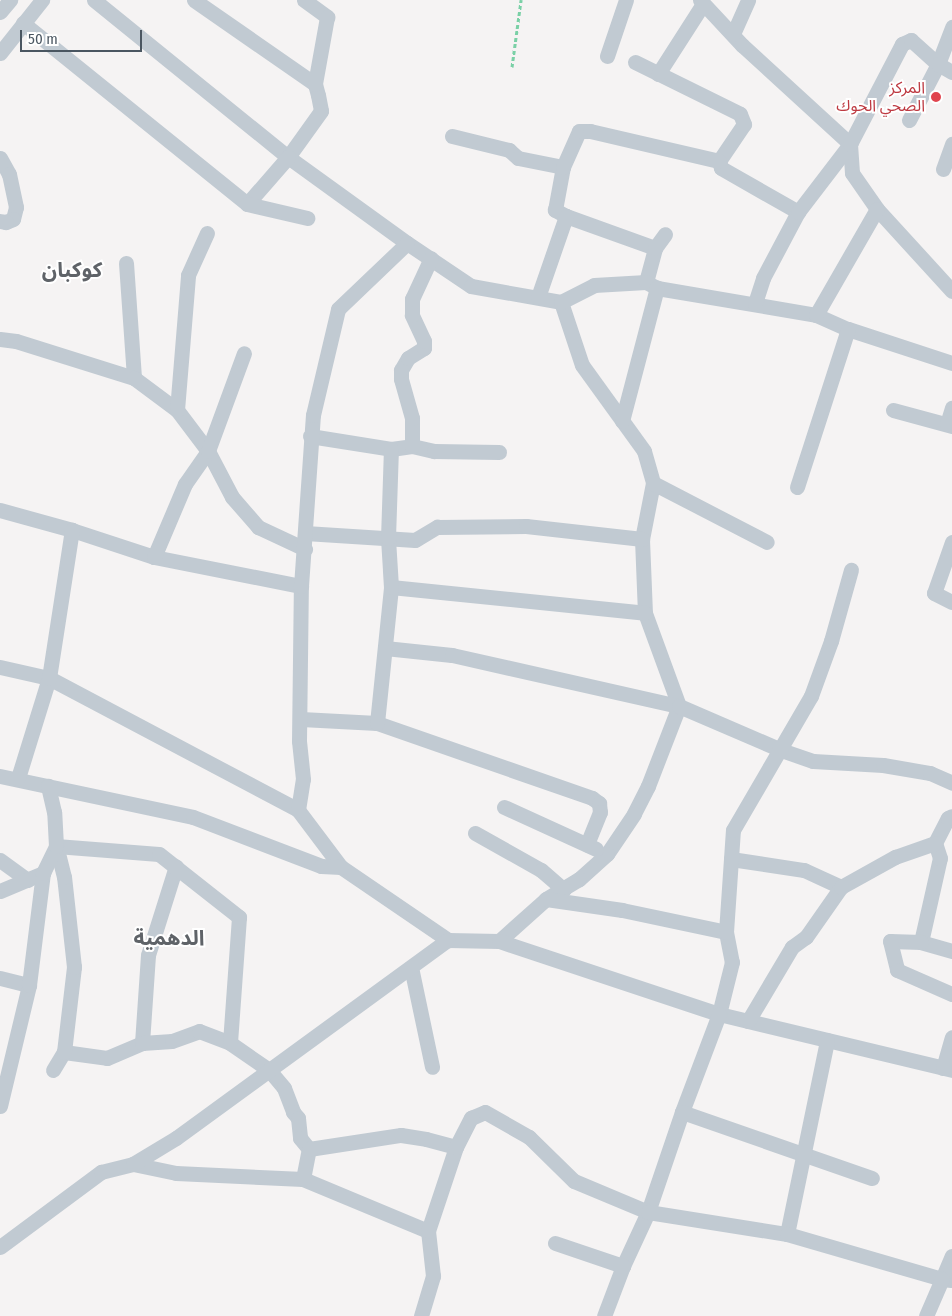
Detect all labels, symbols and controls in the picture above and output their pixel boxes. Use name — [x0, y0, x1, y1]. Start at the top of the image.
scale bar — [22, 20, 145, 52]
text: 50 m — [28, 30, 58, 48]
place label: المركز الصحي الحوك — [836, 78, 925, 116]
marker: المركز الصحي الحوك — [929, 90, 943, 104]
district label: كوكبان — [42, 257, 102, 283]
district label: الدهمية — [134, 925, 204, 951]

